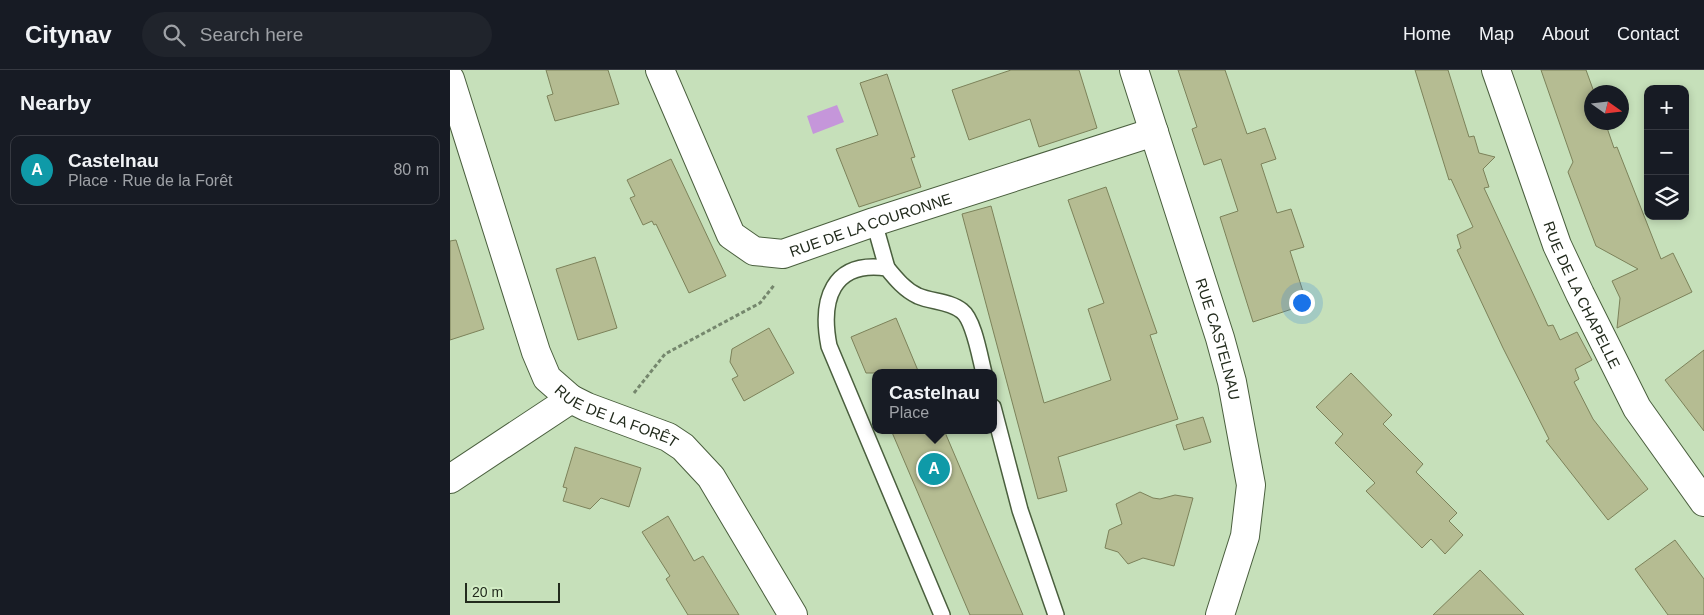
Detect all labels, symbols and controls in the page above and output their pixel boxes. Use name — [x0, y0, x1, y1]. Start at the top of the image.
search box — [142, 12, 492, 57]
text: Citynav — [25, 21, 112, 48]
icon: search — [160, 21, 188, 49]
text: Search here — [200, 24, 303, 45]
text: Home — [1403, 24, 1451, 44]
text: Map — [1479, 24, 1514, 44]
text: About — [1542, 24, 1589, 44]
text: Contact — [1617, 24, 1679, 44]
north arrow — [1584, 85, 1629, 130]
map controls — [1644, 85, 1689, 220]
button: + — [1644, 85, 1689, 130]
text: Nearby — [20, 91, 91, 114]
button: − — [1644, 130, 1689, 175]
text: Castelnau — [68, 150, 159, 171]
text: A — [31, 161, 43, 178]
text: 80 m — [393, 161, 429, 178]
text: Place · Rue de la Forêt — [68, 172, 233, 189]
button: layers — [1644, 175, 1689, 220]
street label: RUE DE LA COURONNE — [787, 189, 954, 260]
street label: RUE DE LA CHAPELLE — [1541, 219, 1624, 371]
street label: RUE CASTELNAU — [1193, 276, 1244, 401]
your location — [1289, 290, 1315, 316]
popup — [872, 369, 997, 434]
street label: RUE DE LA FORÊT — [552, 381, 682, 450]
text: Castelnau — [889, 382, 980, 403]
text: Place — [889, 404, 929, 421]
pin: A — [918, 450, 950, 488]
scale bar — [465, 580, 560, 603]
text: 20 m — [472, 584, 503, 600]

